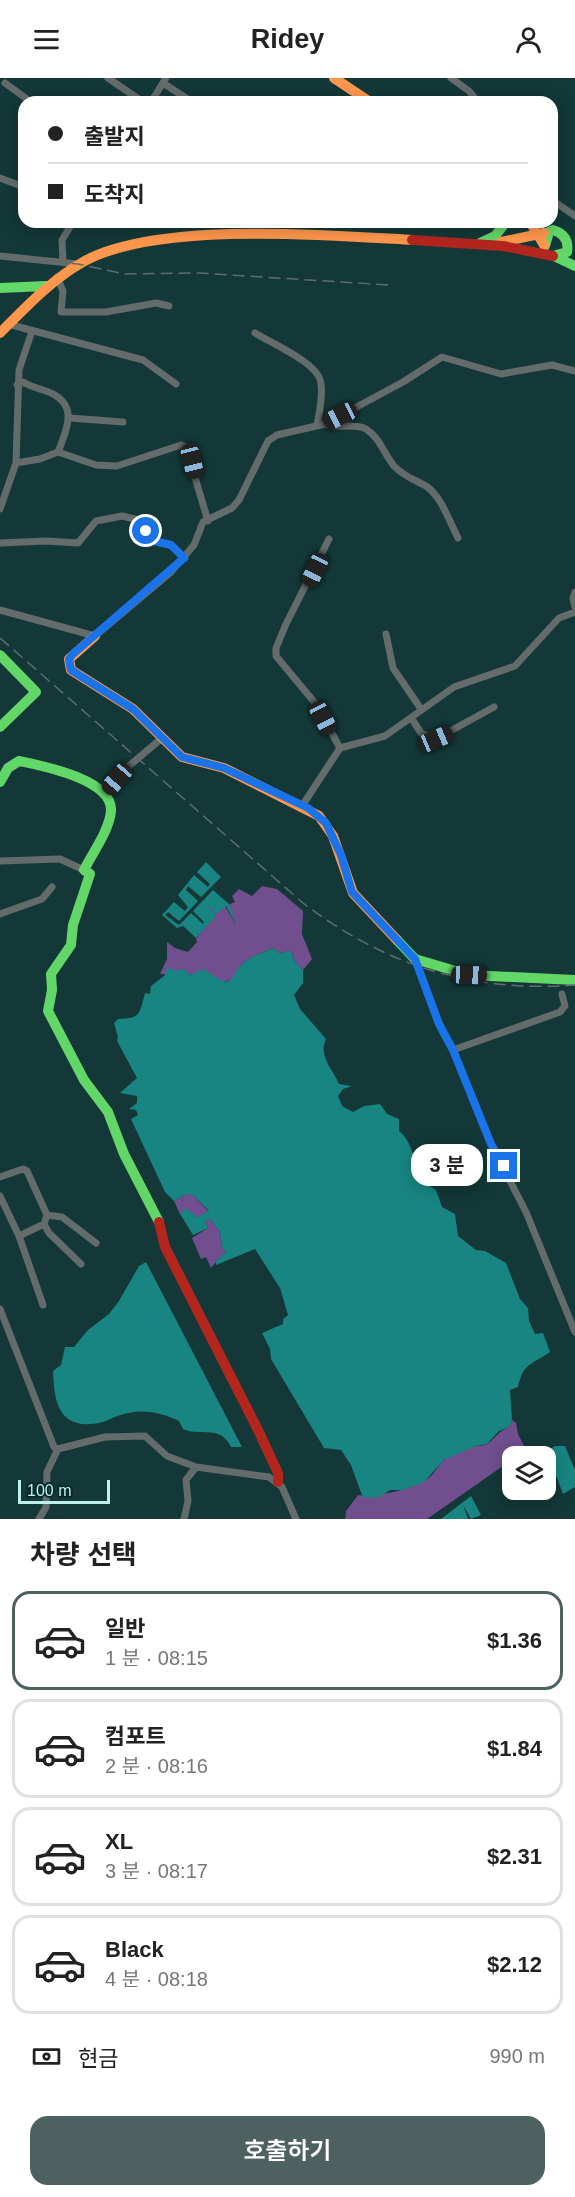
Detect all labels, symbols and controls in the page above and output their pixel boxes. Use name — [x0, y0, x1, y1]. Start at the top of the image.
icon: menu — [30, 23, 63, 56]
icon: person — [512, 23, 545, 56]
text: Ridey — [251, 24, 324, 54]
text: 출발지 — [84, 124, 145, 149]
text: 도착지 — [84, 182, 145, 207]
car — [320, 400, 360, 432]
car — [179, 441, 205, 481]
route start — [132, 517, 159, 544]
car — [299, 550, 331, 590]
car — [307, 698, 339, 738]
car — [416, 724, 456, 754]
car — [98, 760, 136, 798]
car — [451, 965, 487, 985]
callout: 3 분 — [411, 1145, 483, 1187]
route end — [490, 1152, 517, 1179]
text: 3 분 — [429, 1154, 465, 1176]
map controls — [502, 1446, 556, 1500]
button: layers — [502, 1446, 556, 1500]
scale bar — [18, 1477, 110, 1504]
text: 100 m — [27, 1482, 71, 1499]
text: 차량 선택 — [30, 1540, 137, 1570]
icon: car — [33, 1614, 87, 1668]
text: 일반 — [105, 1616, 145, 1641]
text: $1.36 — [487, 1628, 542, 1653]
text: 1 분 · 08:15 — [105, 1647, 208, 1669]
icon: car — [33, 1722, 87, 1776]
text: 컴포트 — [105, 1724, 166, 1749]
text: $1.84 — [487, 1736, 542, 1761]
text: 2 분 · 08:16 — [105, 1755, 208, 1777]
text: XL — [105, 1829, 133, 1854]
icon: car — [33, 1830, 87, 1884]
text: $2.31 — [487, 1844, 542, 1869]
text: 3 분 · 08:17 — [105, 1860, 208, 1882]
text: Black — [105, 1937, 164, 1962]
icon: car — [33, 1938, 87, 1992]
text: $2.12 — [487, 1952, 542, 1977]
text: 4 분 · 08:18 — [105, 1968, 208, 1990]
icon: cash — [30, 2040, 63, 2073]
text: 990 m — [489, 2045, 545, 2067]
text: 현금 — [78, 2046, 118, 2071]
button: 호출하기 — [30, 2116, 545, 2185]

